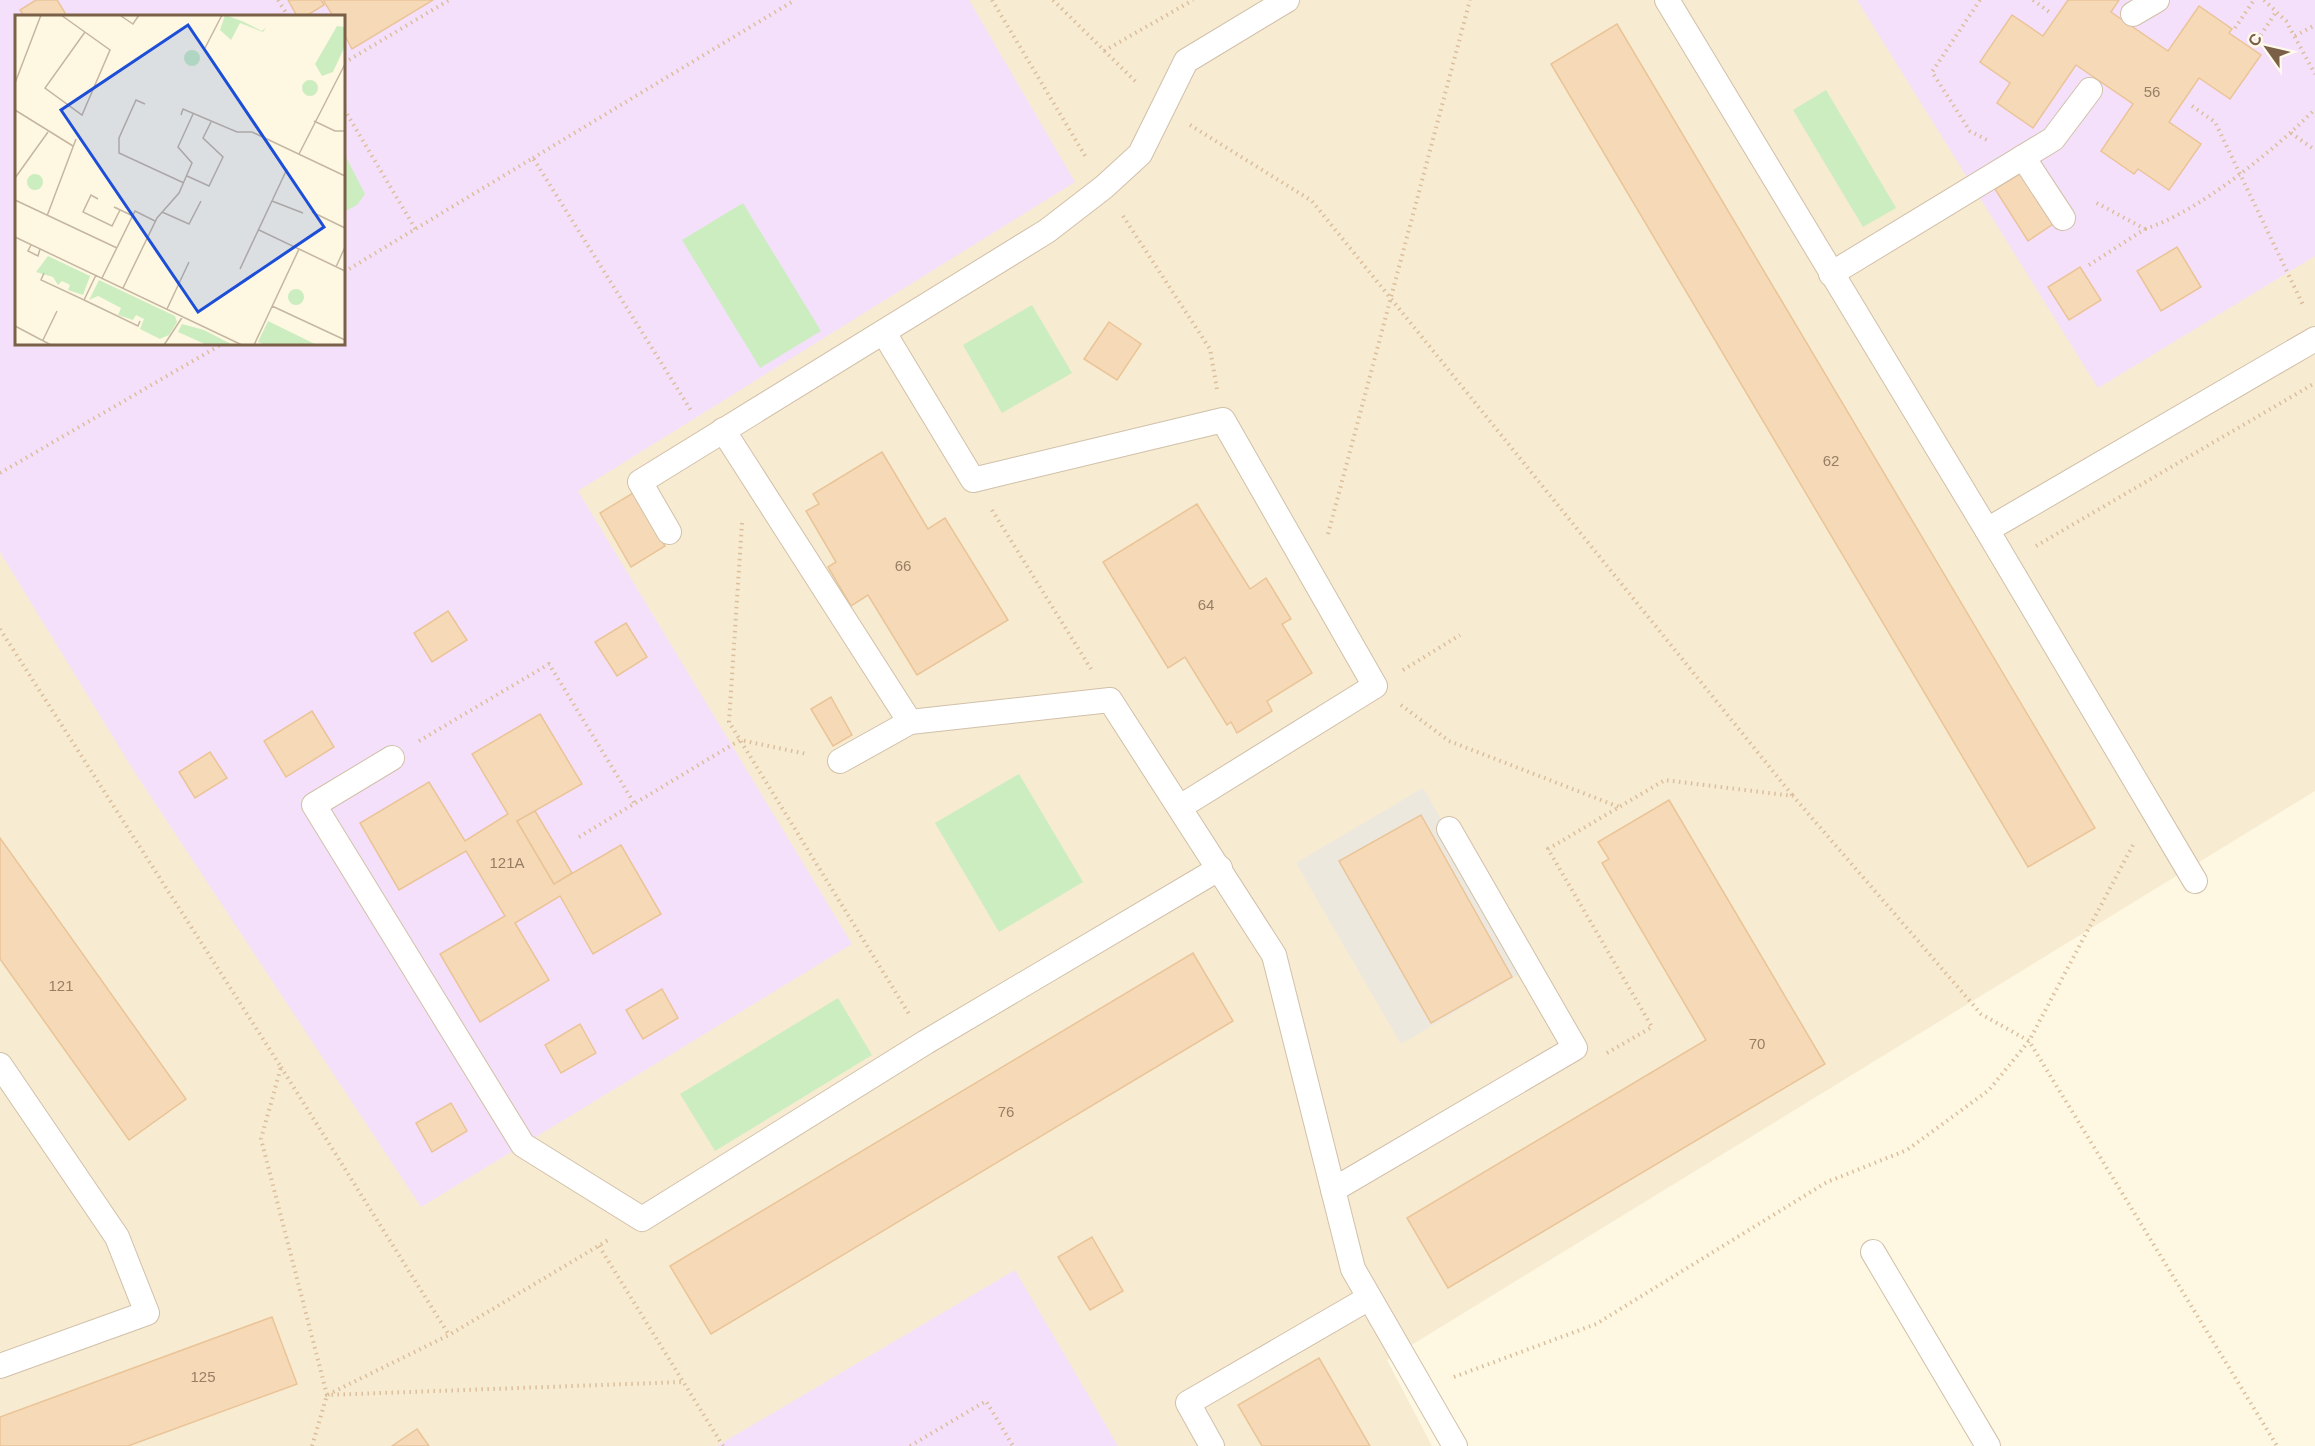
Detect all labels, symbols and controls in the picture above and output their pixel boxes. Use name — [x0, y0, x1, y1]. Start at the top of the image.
inset map — [15, 15, 345, 345]
north arrow — [2237, 18, 2297, 78]
text: С — [2245, 30, 2266, 49]
house number: 56 — [2144, 83, 2160, 100]
house number: 62 — [1823, 452, 1839, 469]
house number: 66 — [895, 557, 911, 574]
house number: 64 — [1198, 596, 1214, 613]
house number: 121А — [489, 854, 525, 871]
house number: 121 — [48, 977, 74, 994]
house number: 70 — [1749, 1035, 1765, 1052]
house number: 76 — [998, 1103, 1014, 1120]
house number: 125 — [190, 1368, 216, 1385]

